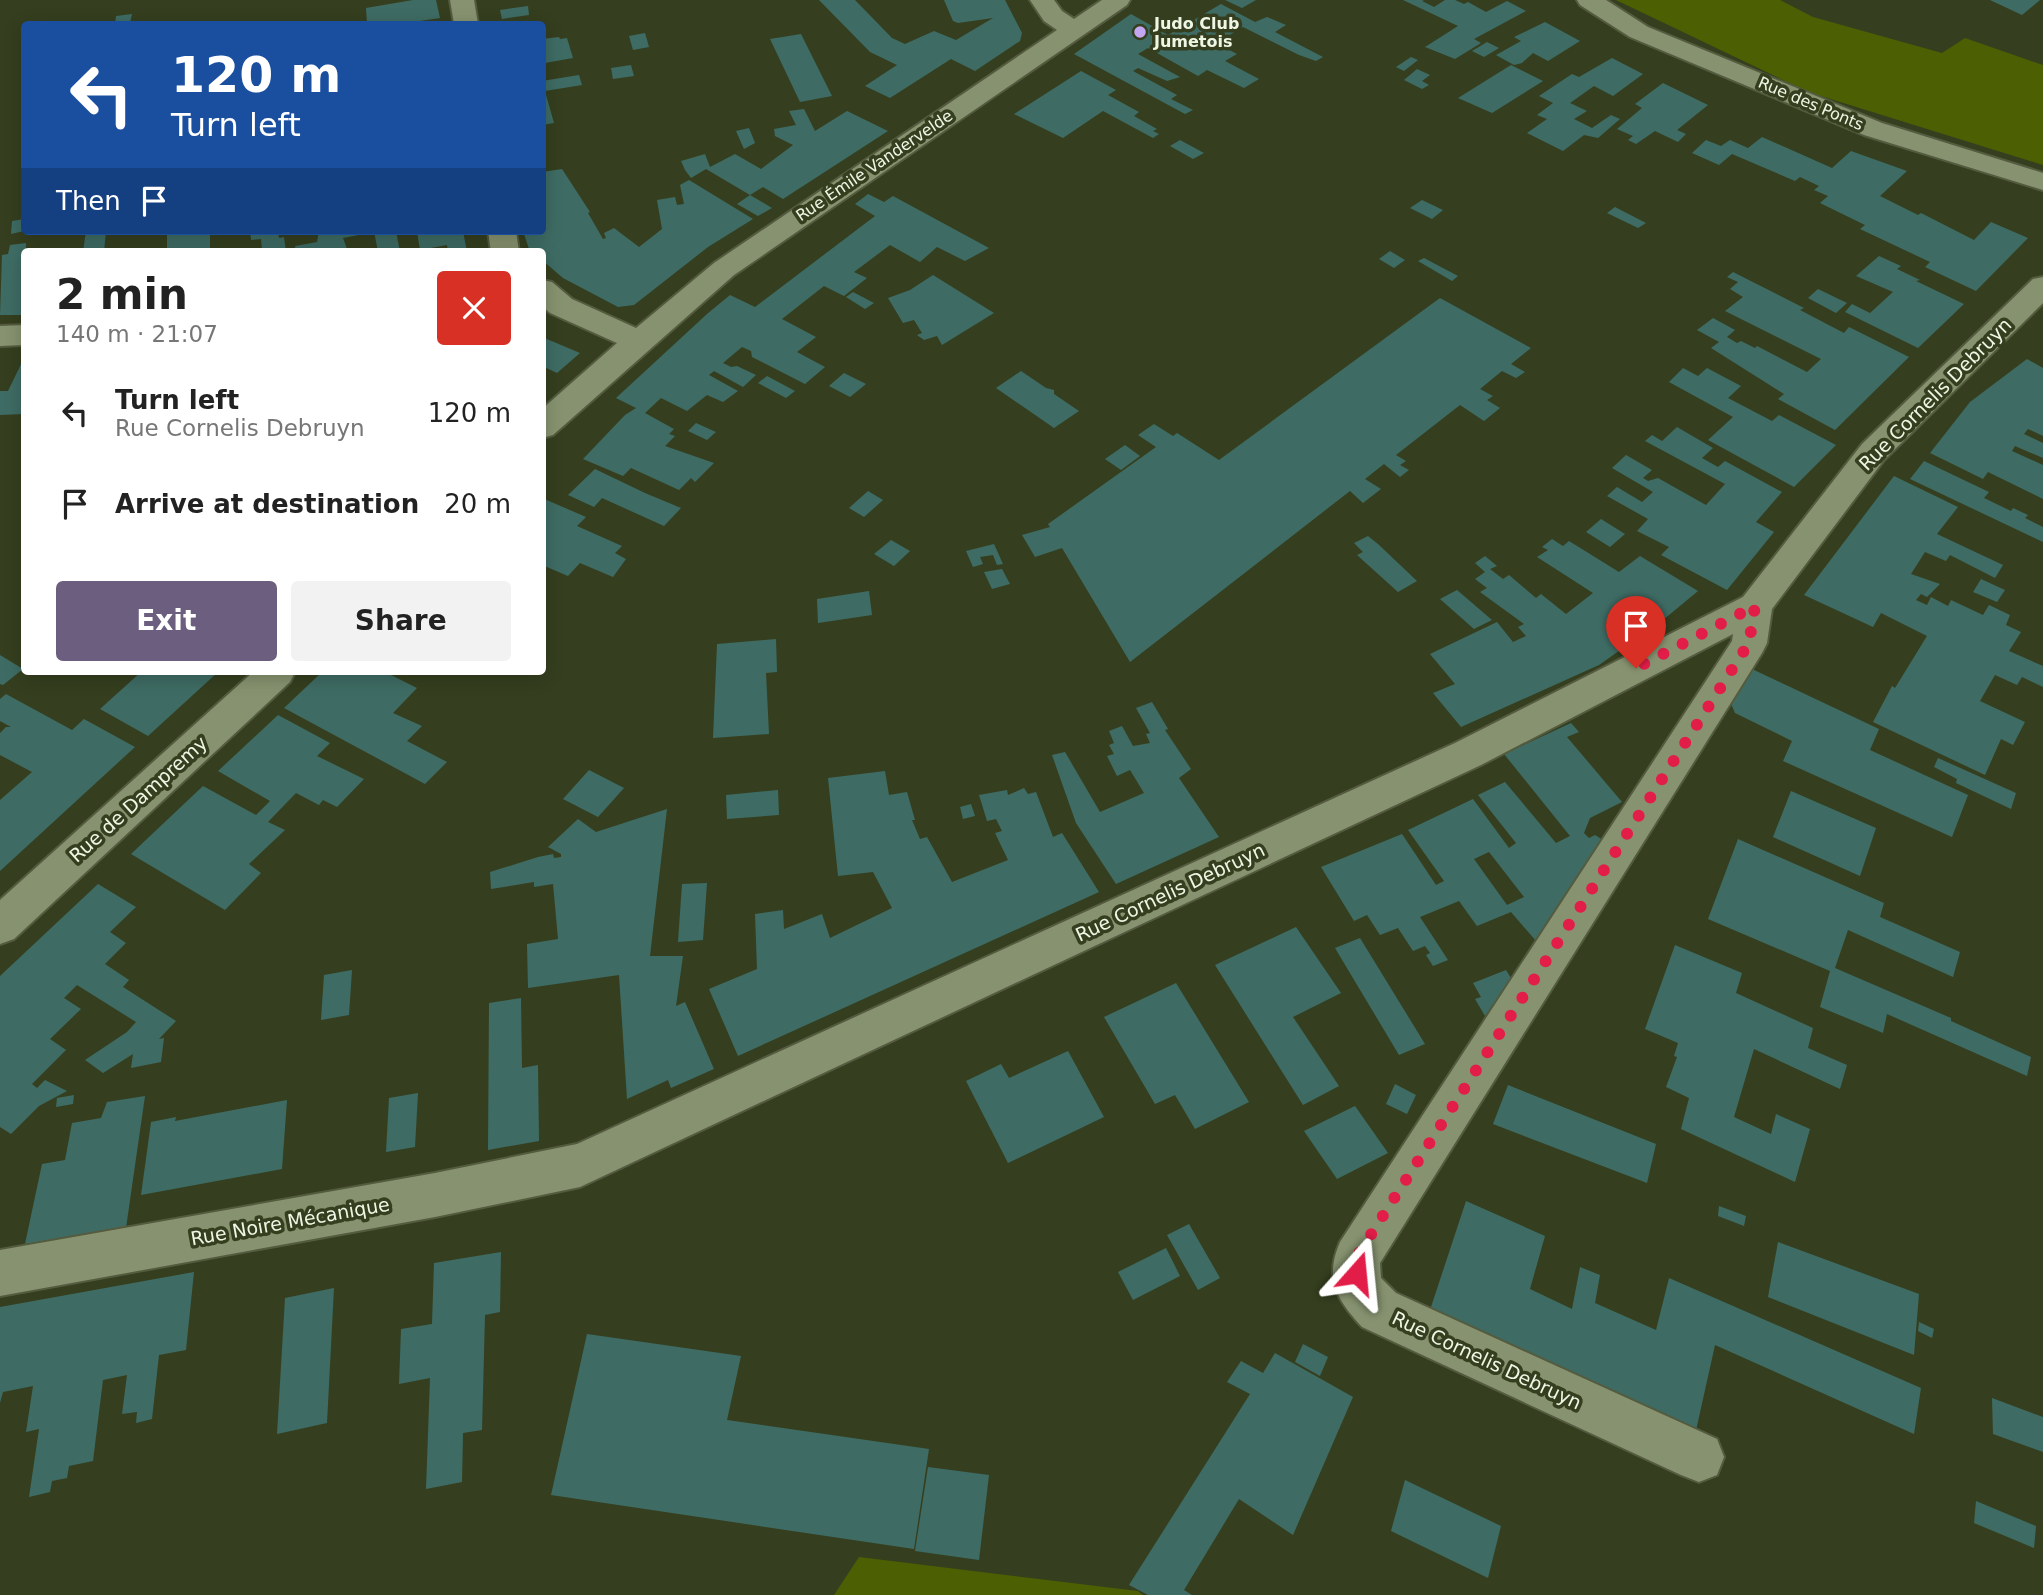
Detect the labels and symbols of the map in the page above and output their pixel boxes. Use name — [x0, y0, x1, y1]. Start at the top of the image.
place label: Judo Club Jumetois — [1153, 14, 1239, 51]
marker: Judo Club Jumetois — [1132, 24, 1148, 40]
street label: Rue des Ponts — [1755, 73, 1866, 134]
street label: Rue Émile Vandervelde — [792, 106, 956, 225]
street label: Rue Cornelis Debruyn — [1854, 313, 2016, 475]
pin — [1606, 596, 1666, 668]
street label: Rue de Dampremy — [65, 731, 211, 867]
street label: Rue Cornelis Debruyn — [1072, 838, 1268, 946]
street label: Rue Noire Mécanique — [189, 1193, 391, 1249]
position arrow — [1320, 1236, 1394, 1310]
street label: Rue Cornelis Debruyn — [1389, 1306, 1585, 1414]

